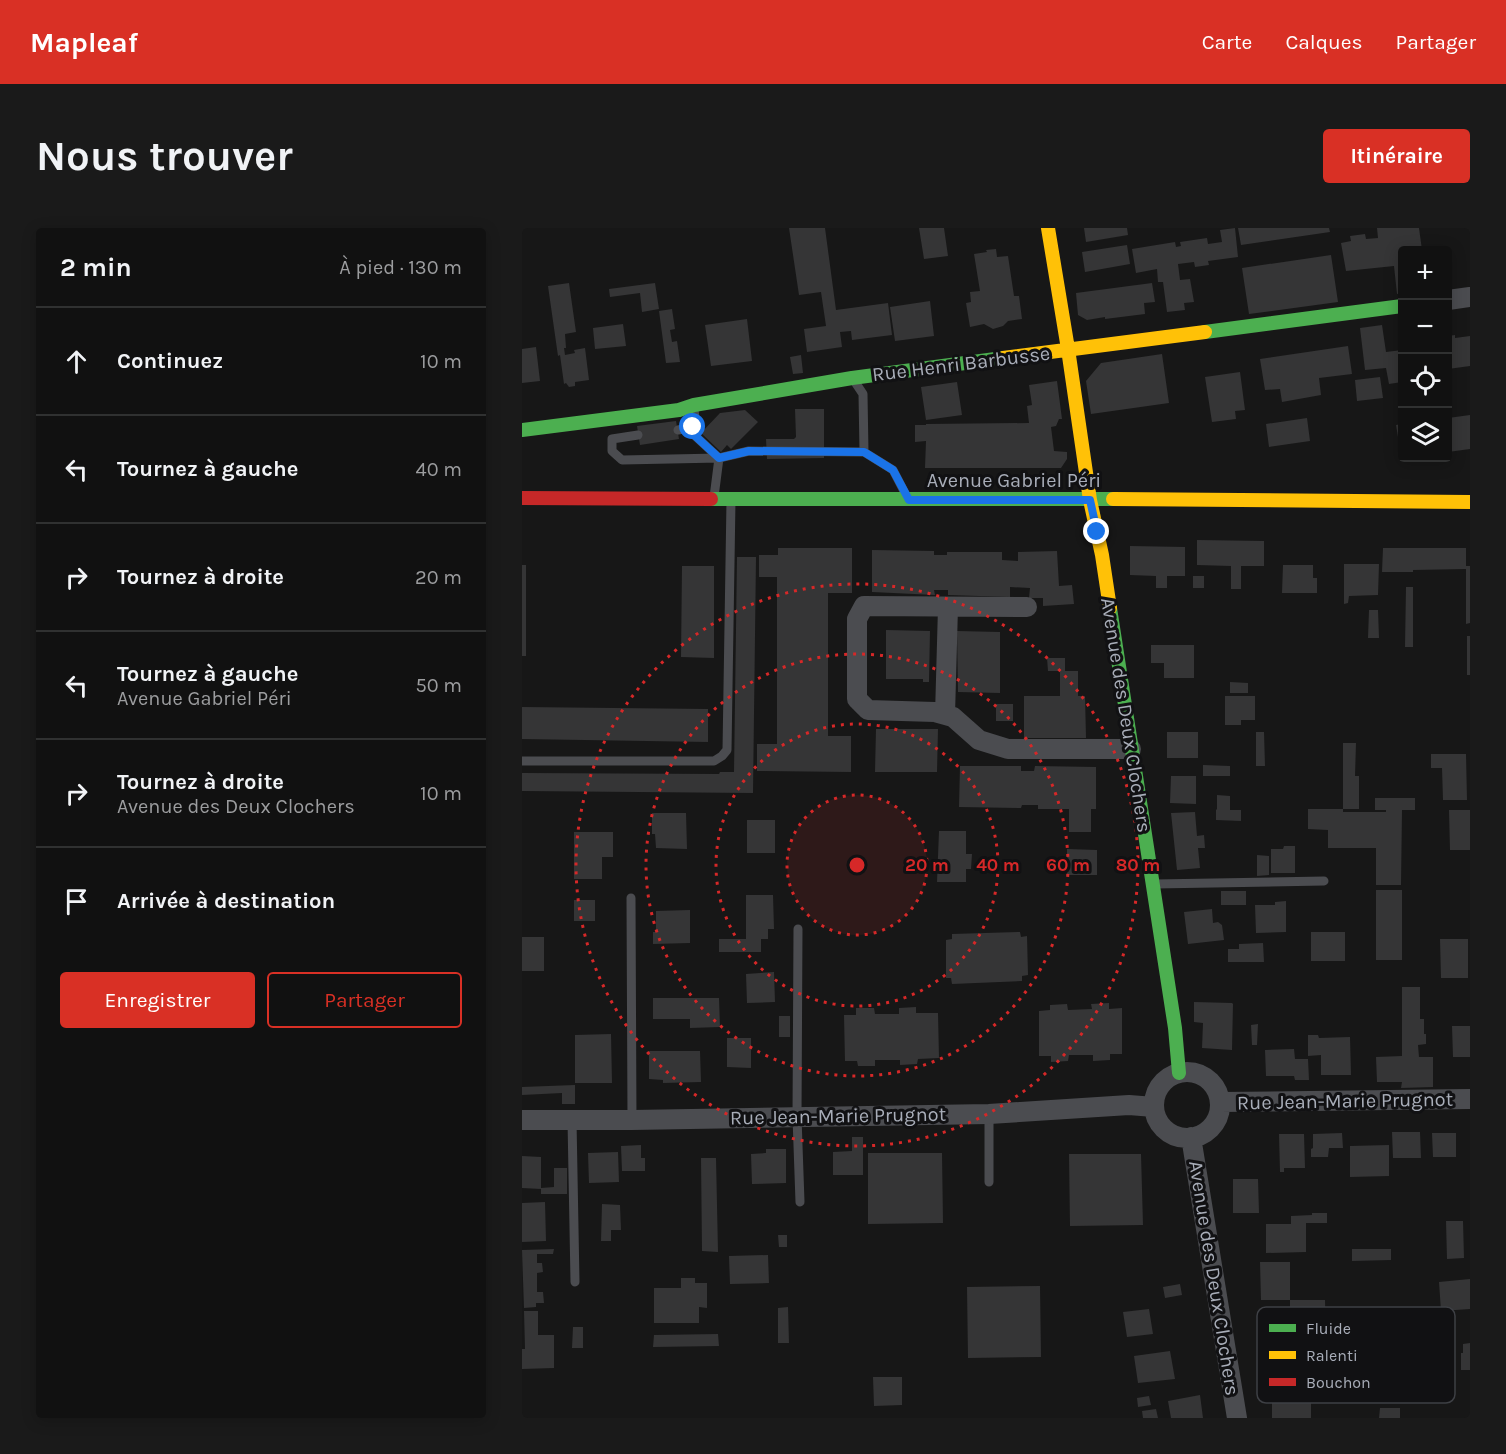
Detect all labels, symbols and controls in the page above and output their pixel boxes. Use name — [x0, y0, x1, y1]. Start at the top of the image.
text: Mapleaf — [30, 26, 138, 59]
text: Carte — [1202, 30, 1252, 54]
text: Calques — [1285, 30, 1363, 54]
text: Partager — [1396, 30, 1476, 54]
button: Itinéraire — [1323, 129, 1470, 183]
text: Nous trouver — [36, 131, 293, 181]
map controls — [1398, 246, 1452, 462]
button: + — [1398, 246, 1452, 300]
text: 2 min — [60, 252, 132, 283]
text: À pied · 130 m — [339, 256, 462, 279]
button: − — [1398, 300, 1452, 354]
street label: Rue Henri Barbusse — [871, 342, 1051, 386]
icon: ahead — [60, 345, 93, 378]
text: Continuez — [117, 348, 223, 374]
text: 10 m — [420, 350, 462, 373]
button: locate — [1398, 354, 1452, 408]
button: layers — [1398, 408, 1452, 462]
route start — [679, 413, 705, 439]
icon: left — [60, 453, 93, 486]
text: Tournez à gauche — [117, 456, 298, 482]
text: 40 m — [416, 458, 462, 481]
street label: Avenue Gabriel Péri — [927, 469, 1101, 492]
route end — [1083, 518, 1109, 544]
icon: right — [60, 561, 93, 594]
text: Tournez à droite — [117, 564, 284, 590]
text: 20 m — [415, 566, 462, 589]
street label: Avenue des Deux Clochers — [1096, 596, 1156, 834]
text: Tournez à gauche — [117, 661, 298, 687]
icon: left — [60, 669, 93, 702]
text: 50 m — [415, 674, 462, 697]
text: Avenue Gabriel Péri — [117, 687, 292, 710]
text: Tournez à droite — [117, 769, 284, 795]
icon: right — [60, 777, 93, 810]
text: 10 m — [420, 782, 462, 805]
text: Avenue des Deux Clochers — [117, 795, 355, 818]
text: 20 m — [905, 854, 949, 876]
text: 40 m — [976, 854, 1020, 876]
text: 60 m — [1046, 854, 1090, 876]
text: 80 m — [1116, 854, 1160, 876]
centre of rings — [847, 855, 867, 875]
icon: arrive — [60, 885, 93, 918]
text: Arrivée à destination — [117, 888, 335, 914]
button: Enregistrer — [60, 972, 255, 1028]
button: Partager — [267, 972, 462, 1028]
street label: Rue Jean-Marie Prugnot — [1237, 1088, 1454, 1114]
street label: Rue Jean-Marie Prugnot — [730, 1103, 947, 1129]
street label: Avenue des Deux Clochers — [1184, 1159, 1244, 1397]
legend — [1257, 1307, 1455, 1403]
text: Fluide — [1306, 1319, 1351, 1338]
text: Ralenti — [1306, 1346, 1358, 1365]
text: Bouchon — [1306, 1373, 1371, 1392]

